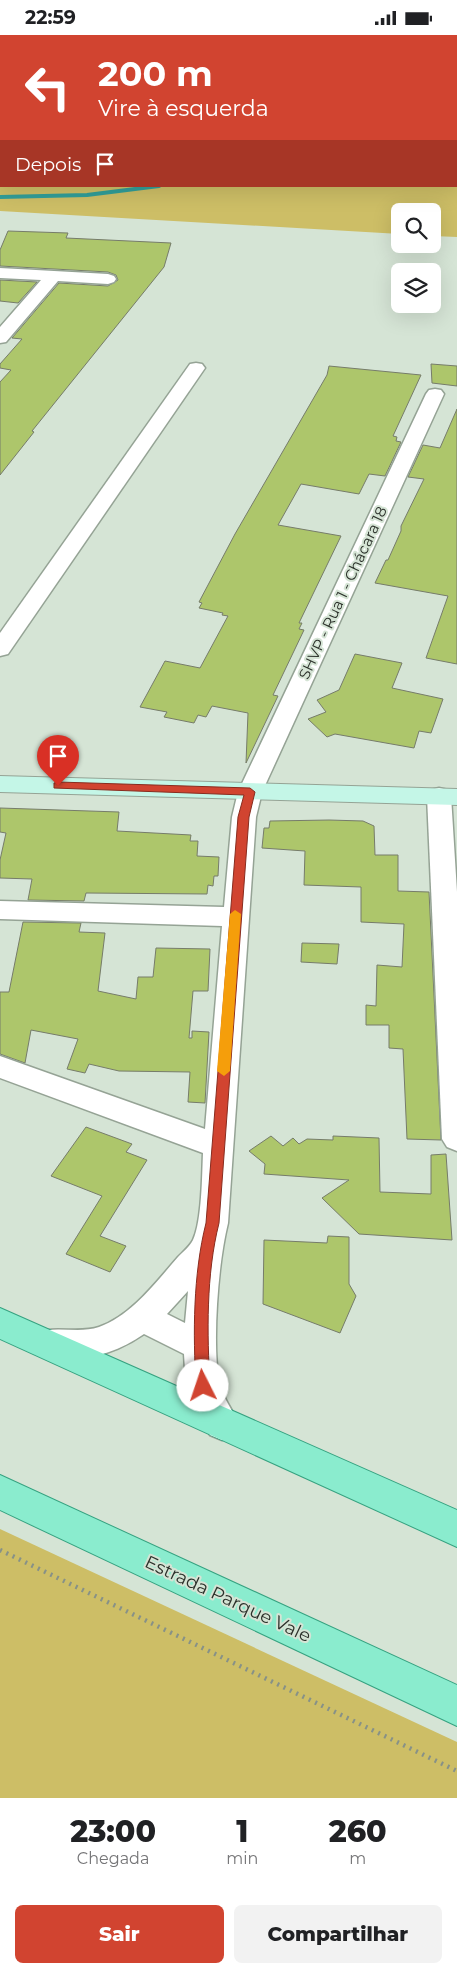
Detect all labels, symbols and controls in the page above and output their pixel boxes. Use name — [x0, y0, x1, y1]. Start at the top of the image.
text: 22:59 — [25, 6, 76, 29]
text: 200 m — [98, 52, 213, 95]
icon: left — [15, 55, 80, 120]
text: Vire à esquerda — [98, 95, 269, 122]
icon: arrive — [91, 150, 119, 178]
text: Depois — [15, 153, 81, 176]
map controls — [391, 203, 441, 313]
button: search — [391, 203, 441, 253]
button: layers — [391, 263, 441, 313]
street label: SHVP - Rua 1 - Chácara 18 — [294, 503, 391, 682]
pin — [37, 735, 79, 786]
icon: arrive — [44, 742, 72, 770]
position arrow — [176, 1359, 228, 1411]
street label: Estrada Parque Vale — [141, 1551, 315, 1647]
text: 23:00 — [70, 1813, 156, 1850]
text: 1 — [236, 1813, 248, 1850]
text: 260 — [329, 1813, 387, 1850]
text: Chegada — [77, 1849, 149, 1868]
text: min — [226, 1849, 258, 1868]
text: m — [349, 1849, 366, 1868]
button: Sair — [15, 1905, 224, 1963]
button: Compartilhar — [234, 1905, 442, 1963]

